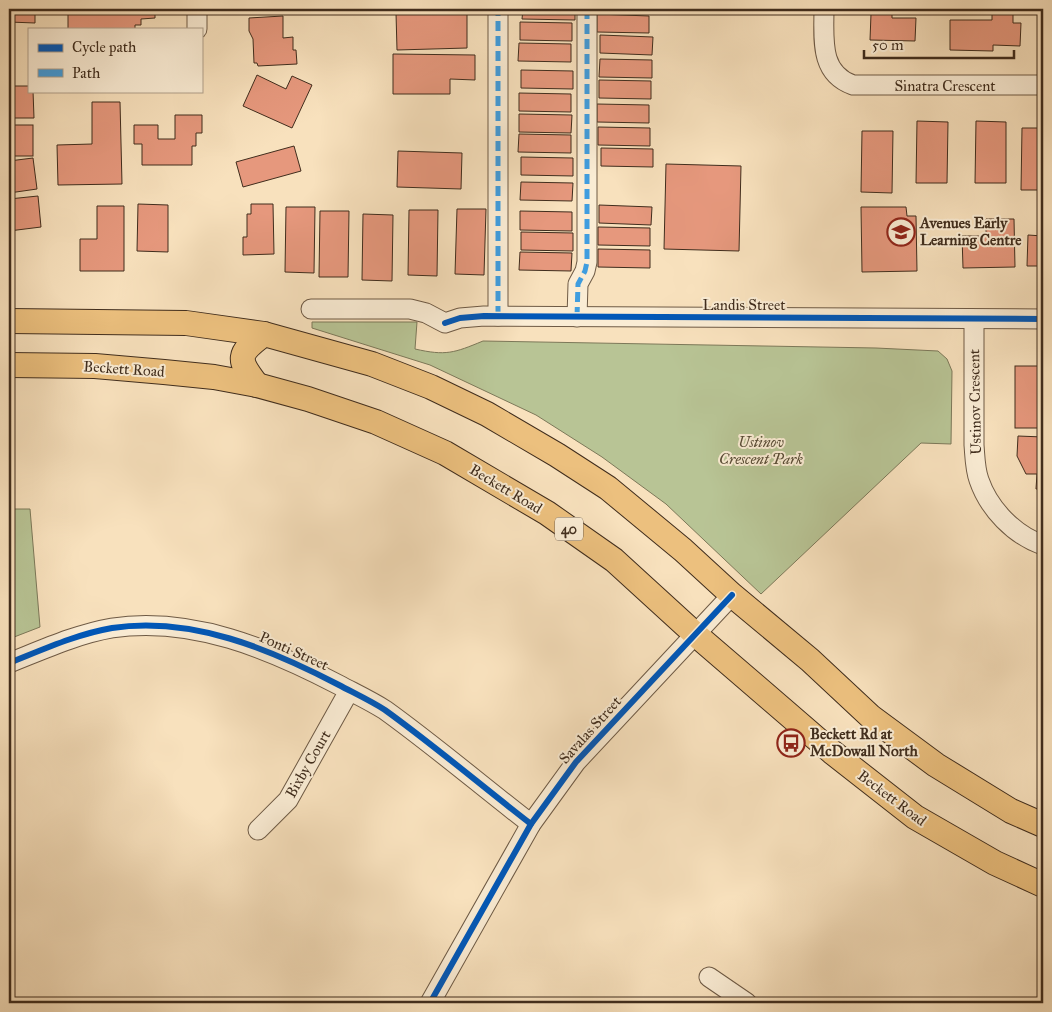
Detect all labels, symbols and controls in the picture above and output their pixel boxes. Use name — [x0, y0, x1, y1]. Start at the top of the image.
legend — [28, 28, 202, 92]
scale bar — [864, 28, 1014, 60]
text: 50 m — [872, 36, 904, 54]
text: Cycle path — [72, 38, 137, 56]
text: Path — [72, 64, 101, 82]
street label: Sinatra Crescent — [894, 77, 996, 95]
place label: Avenues Early Learning Centre — [919, 214, 1022, 250]
school or university icon: Avenues Early Learning Centre — [886, 217, 916, 247]
street label: Landis Street — [702, 296, 786, 314]
street label: Ustinov Crescent — [965, 348, 985, 455]
street label: Beckett Road — [83, 357, 166, 381]
park label: Ustinov Crescent Park — [719, 433, 803, 468]
street label: Beckett Road — [466, 460, 546, 518]
road number: 40 — [555, 518, 583, 540]
street label: Ponti Street — [257, 628, 332, 675]
street label: Savalas Street — [555, 692, 625, 767]
place label: Beckett Rd at McDowall North — [810, 725, 919, 760]
street label: Bixby Court — [281, 727, 335, 801]
bus stop icon: Beckett Rd at McDowall North — [776, 728, 806, 758]
street label: Beckett Road — [854, 766, 930, 830]

